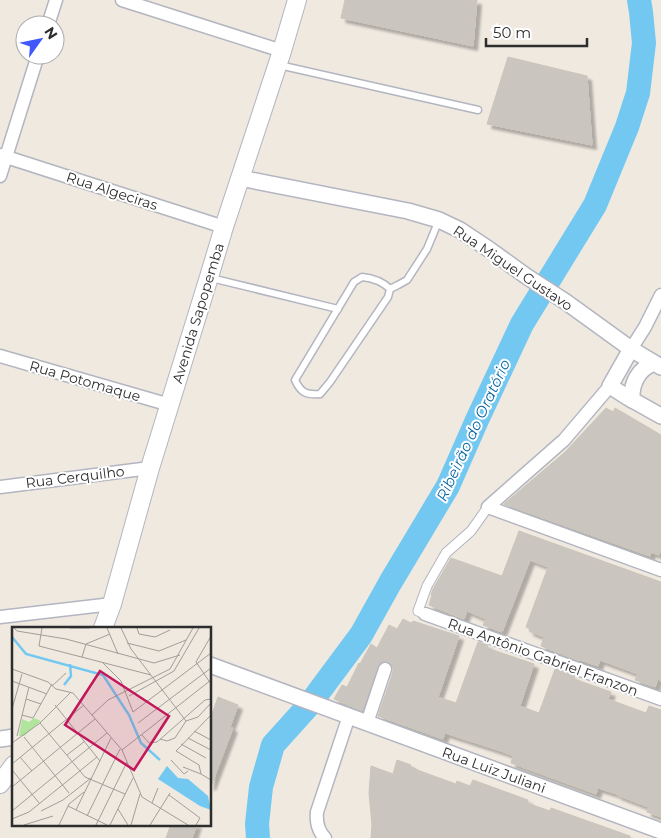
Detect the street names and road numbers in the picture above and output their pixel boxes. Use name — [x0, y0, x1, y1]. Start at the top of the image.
street label: Rua Algeciras — [64, 168, 160, 214]
street label: Rua Miguel Gustavo — [450, 221, 576, 315]
street label: Avenida Sapopemba — [168, 241, 228, 385]
street label: Rua Potomaque — [27, 357, 143, 405]
street label: Rua Cerquilho — [24, 462, 126, 492]
street label: Rua Antônio Gabriel Franzon — [445, 614, 641, 700]
street label: Rua Luiz Juliani — [440, 743, 548, 797]

